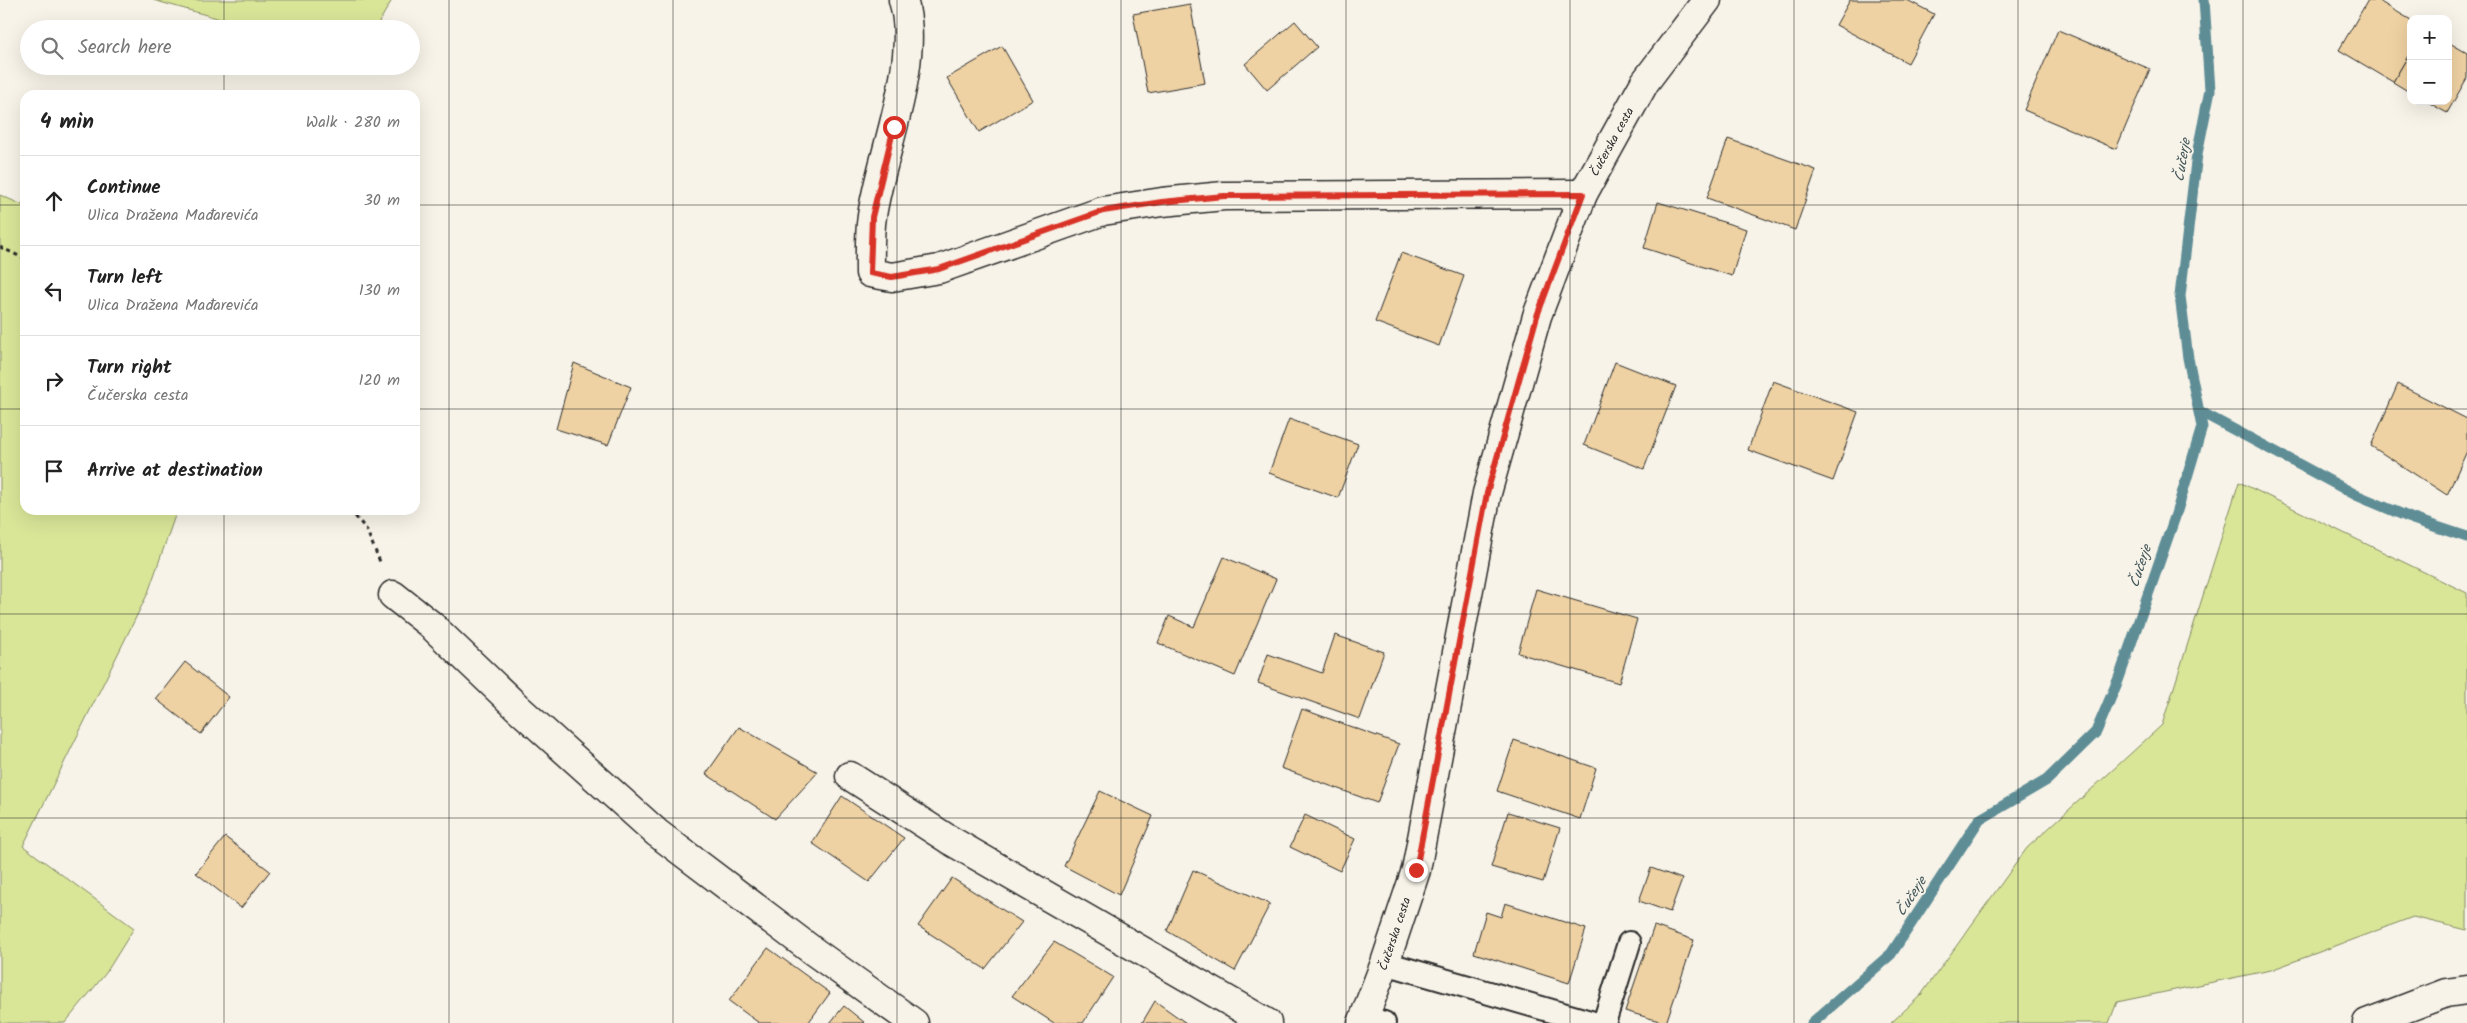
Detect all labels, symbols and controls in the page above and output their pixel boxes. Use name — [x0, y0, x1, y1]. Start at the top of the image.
map controls — [2407, 15, 2452, 105]
button: + — [2407, 15, 2452, 60]
search box — [20, 20, 420, 75]
text: Search here — [78, 33, 172, 63]
icon: search — [38, 34, 66, 62]
button: − — [2407, 60, 2452, 105]
street label: Čučerska cesta — [1586, 104, 1639, 180]
text: 4 min — [40, 106, 94, 139]
text: Walk · 280 m — [306, 110, 400, 135]
route start — [883, 116, 906, 139]
water label: Čučerje — [2169, 135, 2198, 183]
text: Continue — [87, 173, 160, 203]
icon: ahead — [40, 187, 68, 215]
text: 30 m — [364, 188, 400, 213]
text: Ulica Dražena Mađarevića — [87, 203, 259, 228]
text: Turn left — [87, 263, 162, 293]
icon: left — [40, 277, 68, 305]
text: 130 m — [359, 278, 400, 303]
text: Ulica Dražena Mađarevića — [87, 293, 259, 318]
text: Turn right — [87, 353, 172, 383]
icon: right — [40, 367, 68, 395]
text: 120 m — [359, 368, 400, 393]
text: Čučerska cesta — [87, 383, 189, 408]
text: Arrive at destination — [87, 456, 263, 486]
icon: arrive — [40, 457, 68, 485]
water label: Čučerje — [2124, 541, 2159, 590]
route end — [1405, 859, 1428, 882]
water label: Čučerje — [1891, 871, 1934, 921]
street label: Čučerska cesta — [1374, 894, 1416, 973]

